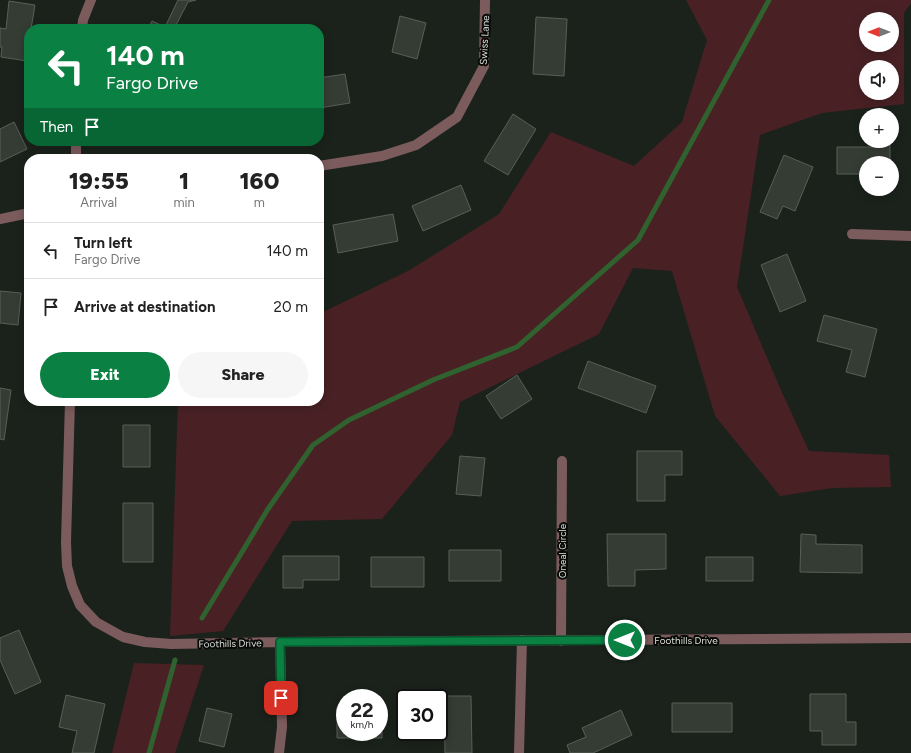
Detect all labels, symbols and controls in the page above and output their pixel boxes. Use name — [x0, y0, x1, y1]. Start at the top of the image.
north arrow — [859, 12, 899, 52]
map controls — [859, 12, 899, 196]
street label: Swiss Lane — [477, 14, 492, 65]
text: 140 m — [106, 38, 185, 72]
icon: left — [40, 40, 92, 92]
button: sound — [859, 60, 899, 100]
text: Fargo Drive — [106, 72, 198, 94]
button: + — [859, 108, 899, 148]
icon: arrive — [81, 116, 103, 138]
text: Then — [40, 118, 73, 136]
button: − — [859, 156, 899, 196]
text: 19:55 — [69, 166, 129, 195]
text: 1 — [179, 166, 189, 195]
text: 160 — [239, 166, 279, 195]
text: Arrival — [80, 195, 117, 210]
text: min — [173, 195, 195, 210]
text: m — [254, 195, 265, 210]
text: Turn left — [74, 234, 132, 252]
icon: left — [40, 240, 62, 262]
text: 140 m — [266, 242, 308, 260]
text: Fargo Drive — [74, 252, 140, 267]
icon: arrive — [40, 296, 62, 318]
text: Arrive at destination — [74, 298, 215, 316]
text: 20 m — [274, 298, 308, 316]
button: Exit — [40, 352, 170, 398]
button: Share — [178, 352, 308, 398]
street label: Oneal Circle — [556, 523, 569, 578]
position arrow — [604, 619, 646, 661]
street label: Foothills Drive — [654, 634, 718, 647]
street label: Foothills Drive — [198, 636, 262, 651]
pin — [264, 681, 298, 715]
icon: arrive — [270, 687, 292, 709]
speed limit sign: 30 — [396, 689, 448, 741]
text: 22 — [350, 698, 374, 722]
text: km/h — [351, 718, 373, 731]

